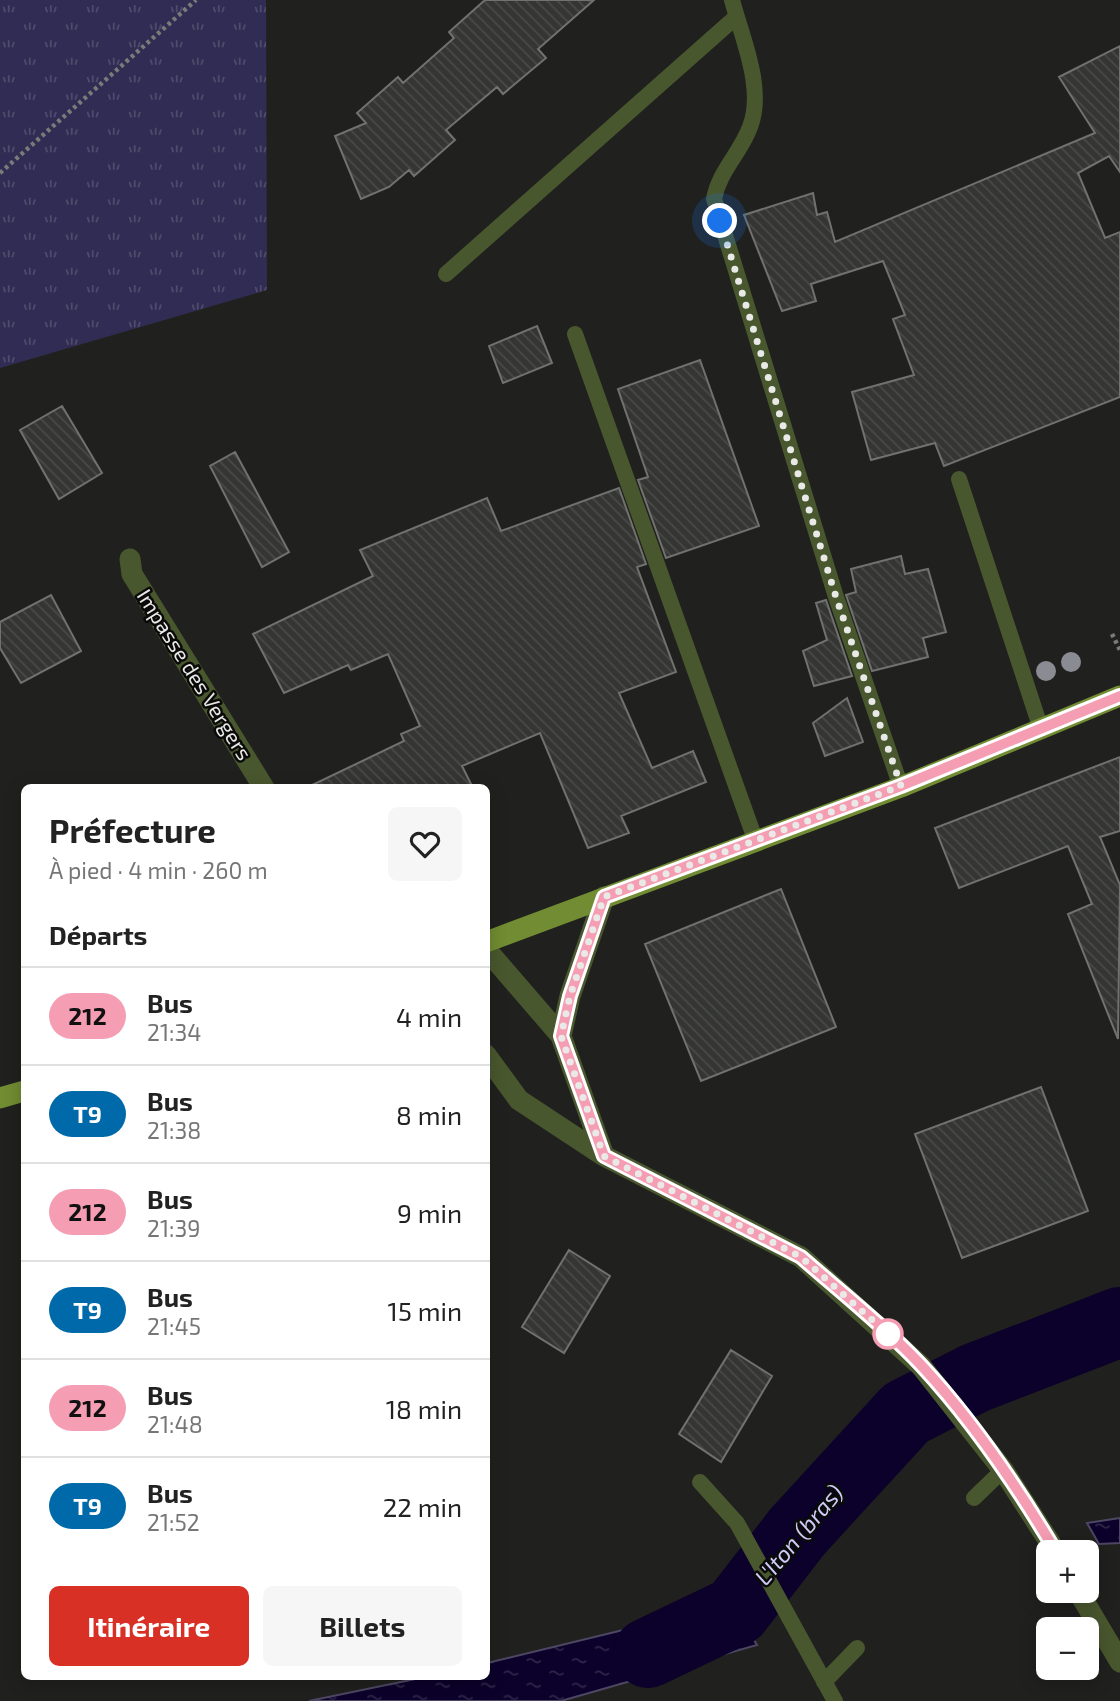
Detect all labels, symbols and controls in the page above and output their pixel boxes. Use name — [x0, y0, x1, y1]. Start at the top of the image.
your location — [702, 203, 737, 238]
street label: Impasse des Vergers — [133, 584, 258, 764]
button: heart — [388, 807, 462, 881]
text: Préfecture — [49, 810, 216, 850]
text: À pied · 4 min · 260 m — [49, 856, 268, 884]
text: Départs — [49, 919, 147, 950]
text: Bus — [147, 987, 193, 1018]
text: 212 — [68, 1001, 107, 1030]
text: 4 min — [396, 1001, 462, 1032]
text: 21:34 — [147, 1018, 201, 1046]
text: Bus — [147, 1085, 193, 1116]
text: T9 — [73, 1099, 102, 1128]
text: 8 min — [396, 1099, 462, 1130]
text: 21:38 — [147, 1116, 201, 1144]
text: Bus — [147, 1183, 193, 1214]
text: 212 — [68, 1197, 107, 1226]
text: 9 min — [397, 1197, 462, 1228]
text: 21:39 — [147, 1214, 200, 1242]
text: Bus — [147, 1281, 193, 1312]
text: T9 — [73, 1295, 102, 1324]
text: 15 min — [388, 1295, 462, 1326]
text: 21:45 — [147, 1312, 201, 1340]
unlabelled marker — [873, 1319, 903, 1349]
text: Bus — [147, 1379, 193, 1410]
text: 212 — [68, 1393, 107, 1422]
text: 18 min — [386, 1393, 462, 1424]
text: 21:48 — [147, 1410, 203, 1438]
text: Bus — [147, 1477, 193, 1508]
water label: L'Iton (bras) — [748, 1478, 848, 1590]
text: T9 — [73, 1491, 102, 1520]
text: 22 min — [383, 1491, 462, 1522]
text: 21:52 — [147, 1508, 200, 1536]
map controls — [1036, 1540, 1099, 1680]
button: + — [1036, 1540, 1099, 1603]
button: Itinéraire — [49, 1586, 249, 1666]
button: Billets — [263, 1586, 462, 1666]
button: − — [1036, 1617, 1099, 1680]

